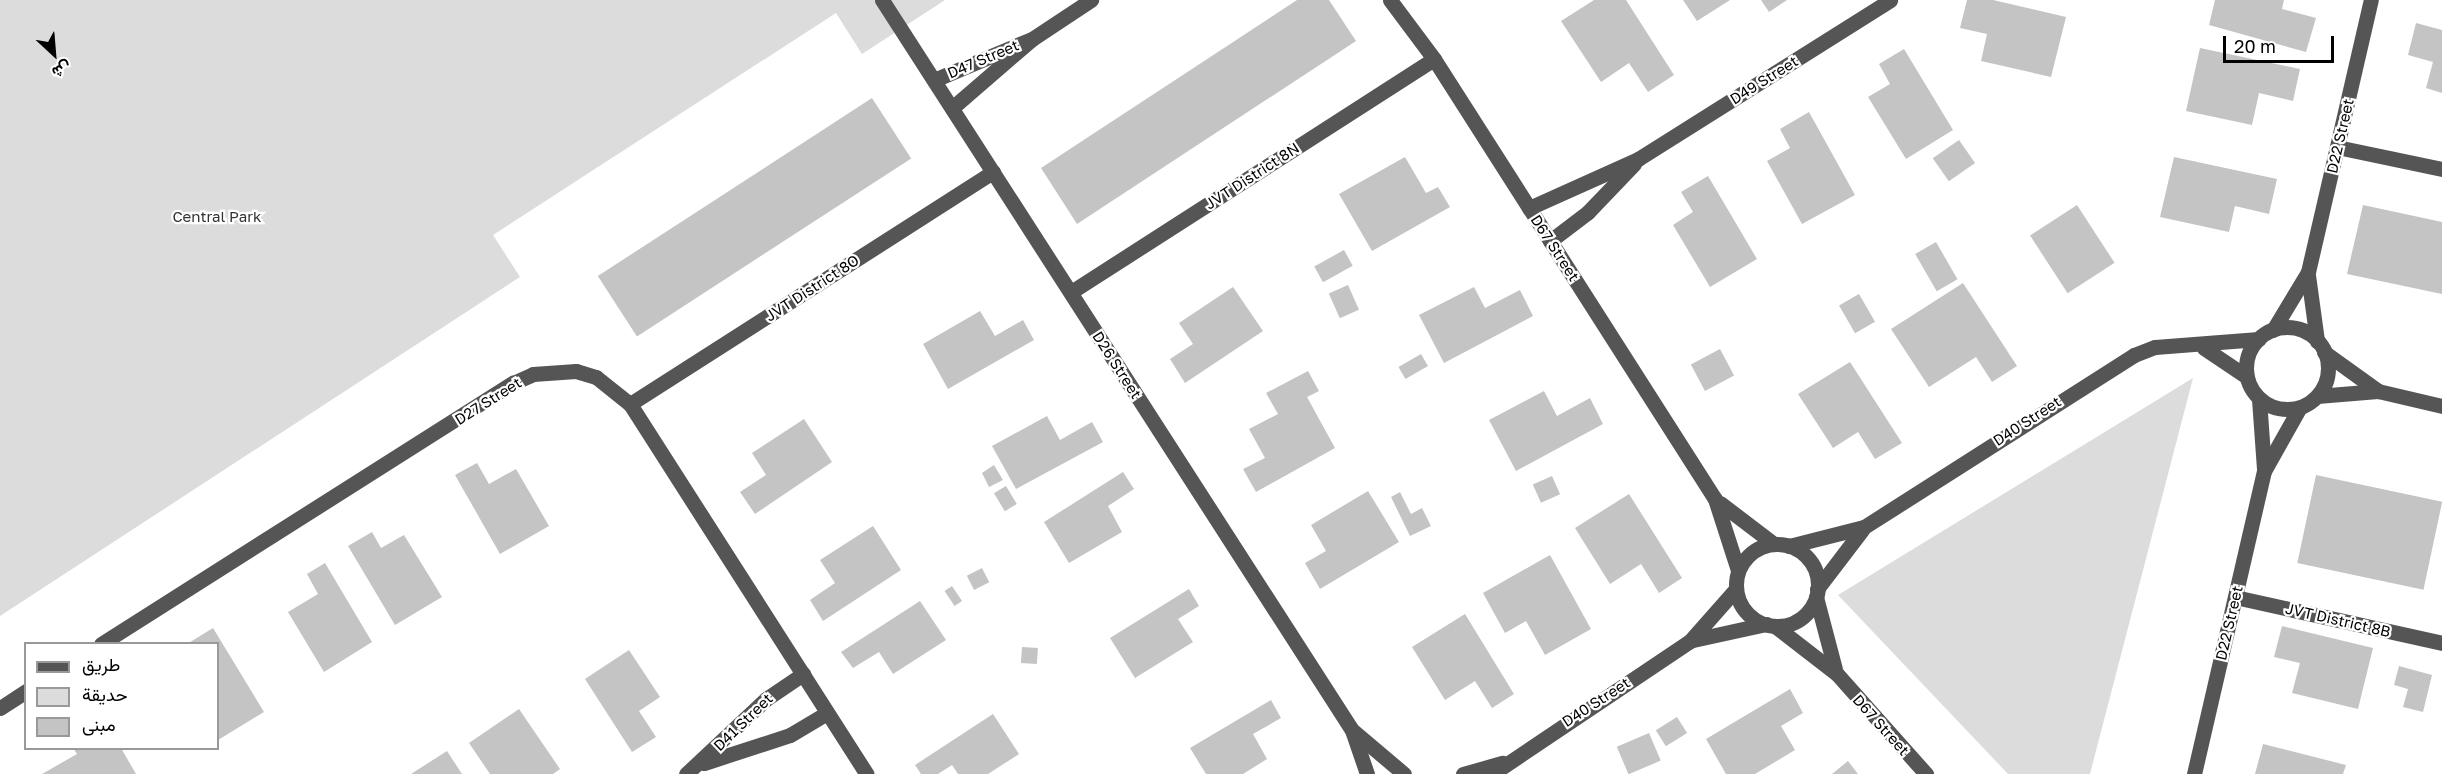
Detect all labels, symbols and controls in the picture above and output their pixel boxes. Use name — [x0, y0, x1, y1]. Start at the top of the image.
north arrow — [24, 24, 84, 84]
scale bar — [2226, 24, 2337, 62]
text: 20 m — [2234, 35, 2276, 57]
street label: D47 Street — [945, 36, 1021, 82]
street label: D49 Street — [1727, 52, 1801, 108]
text: ش — [49, 57, 75, 83]
street label: D22 Street — [2323, 97, 2357, 175]
street label: JVT District 8N — [1202, 139, 1302, 213]
park label: Central Park — [172, 208, 262, 226]
street label: D67 Street — [1527, 211, 1583, 285]
street label: JVT District 8O — [762, 251, 862, 325]
street label: D26 Street — [1089, 328, 1145, 402]
street label: D27 Street — [451, 373, 525, 429]
street label: D40 Street — [1990, 392, 2064, 450]
street label: D22 Street — [2212, 584, 2246, 662]
street label: JVT District 8B — [2284, 599, 2392, 641]
legend — [24, 642, 219, 750]
text: طريق — [82, 653, 120, 675]
street label: D40 Street — [1559, 673, 1633, 731]
text: حديقة — [82, 683, 128, 705]
street label: D41 Street — [710, 689, 776, 755]
street label: D67 Street — [1849, 691, 1913, 759]
text: مبنى — [82, 713, 116, 735]

